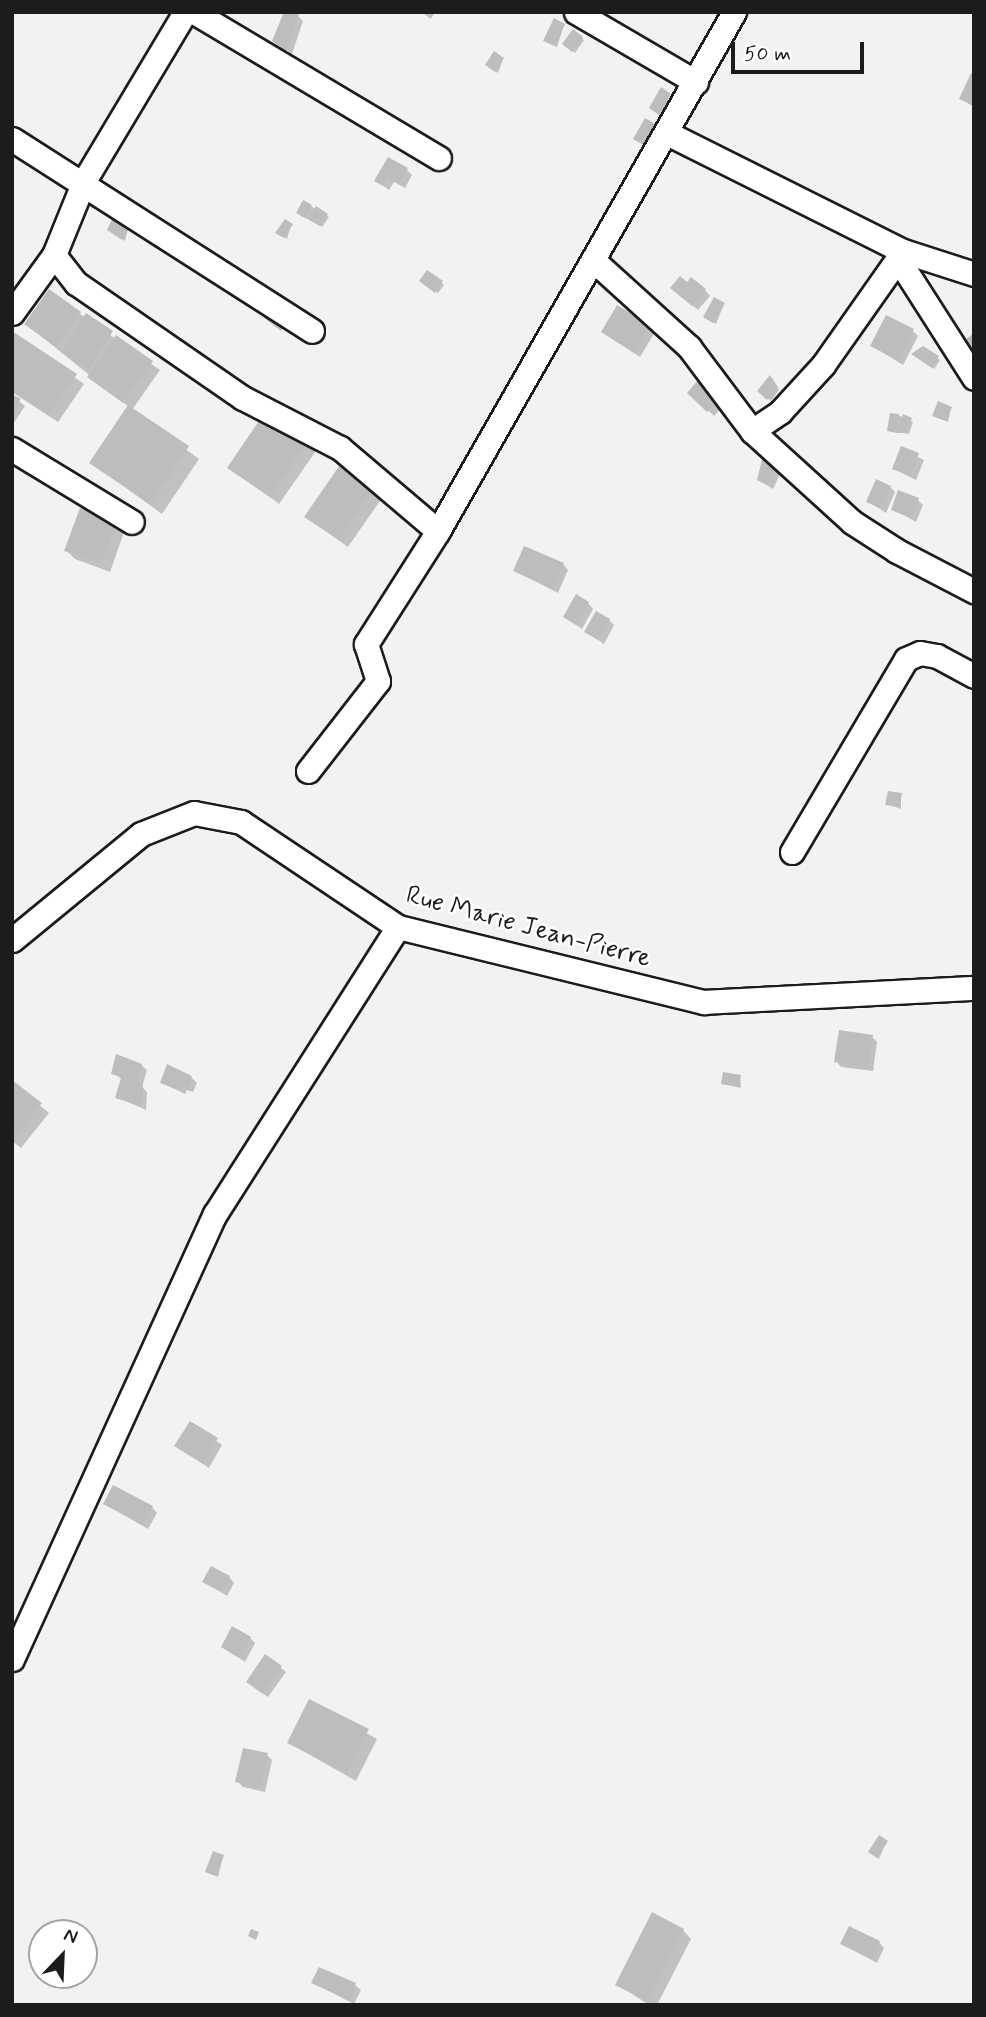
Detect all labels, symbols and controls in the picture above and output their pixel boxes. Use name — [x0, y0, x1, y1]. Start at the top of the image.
scale bar — [734, 28, 867, 72]
text: 50 m — [744, 40, 791, 68]
street label: Rue Marie Jean-Pierre — [403, 881, 653, 975]
north arrow — [28, 1919, 98, 1989]
text: N — [60, 1922, 81, 1950]

